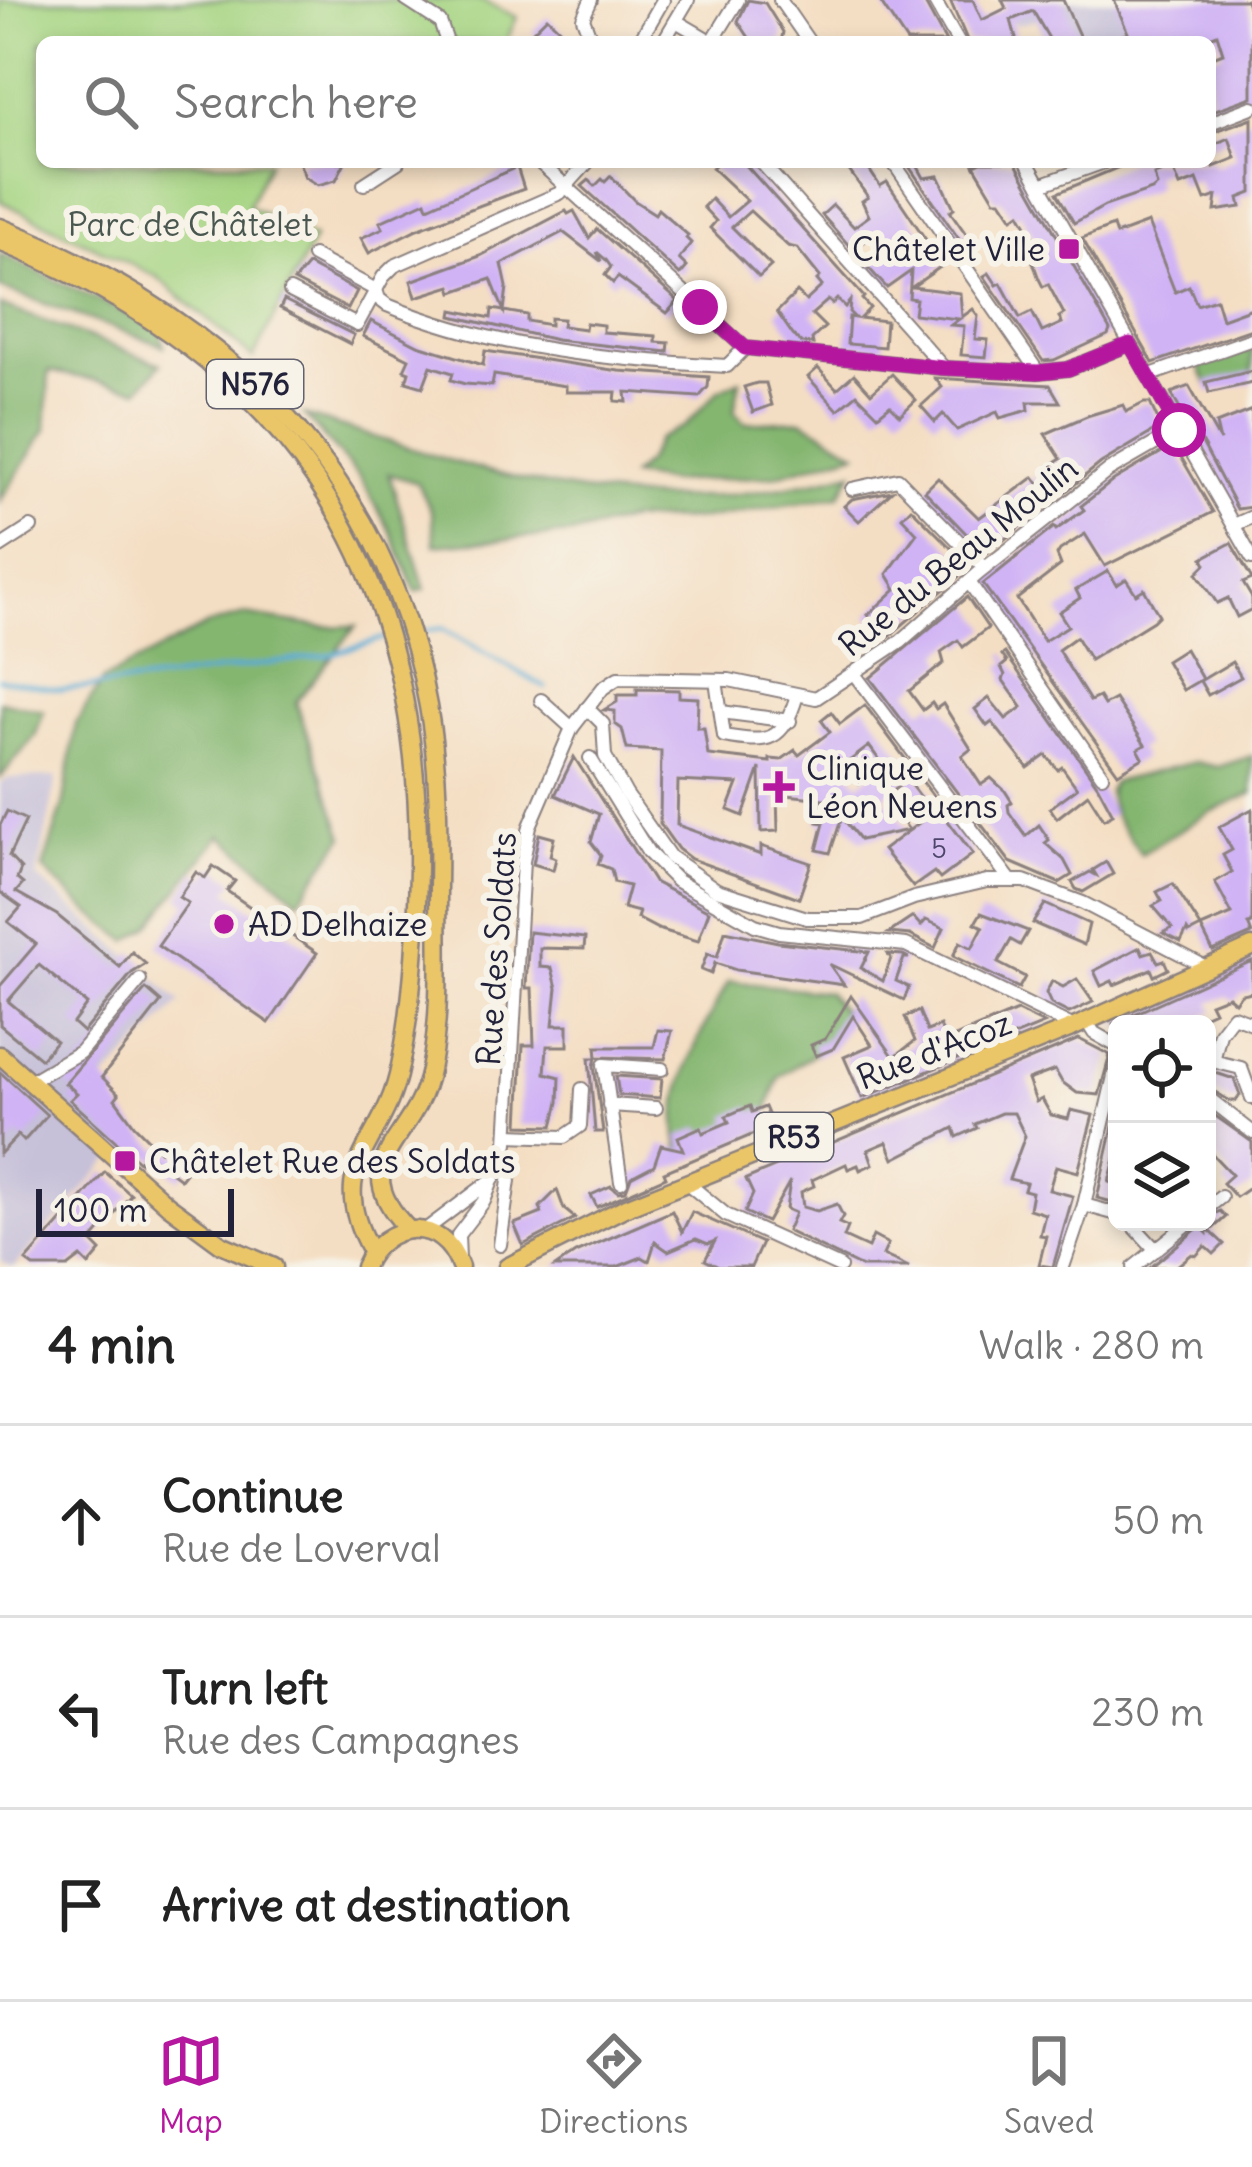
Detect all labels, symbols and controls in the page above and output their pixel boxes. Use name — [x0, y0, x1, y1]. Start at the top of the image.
search box — [36, 36, 1216, 168]
icon: search — [78, 69, 144, 135]
text: Search here — [174, 74, 418, 130]
park label: Parc de Châtelet — [67, 203, 313, 245]
place label: Châtelet Ville — [852, 228, 1045, 270]
marker: Châtelet Ville — [1056, 236, 1082, 262]
route end — [673, 280, 727, 334]
road number: N576 — [207, 360, 303, 408]
route start — [1152, 403, 1206, 457]
street label: Rue du Beau Moulin — [830, 447, 1086, 665]
place label: Clinique Léon Neuens — [806, 747, 998, 827]
marker: Clinique Léon Neuens — [763, 771, 795, 803]
street label: Rue des Soldats — [467, 831, 525, 1067]
house number: 5 — [931, 831, 947, 865]
place label: AD Delhaize — [248, 903, 427, 945]
marker: AD Delhaize — [211, 911, 237, 937]
street label: Rue d'Acoz — [851, 1001, 1017, 1099]
map controls — [1108, 1015, 1216, 1231]
button: locate — [1108, 1015, 1216, 1123]
road number: R53 — [755, 1113, 833, 1161]
button: layers — [1108, 1123, 1216, 1231]
place label: Châtelet Rue des Soldats — [149, 1140, 515, 1182]
marker: Châtelet Rue des Soldats — [112, 1148, 138, 1174]
scale bar — [36, 1183, 234, 1236]
text: 100 m — [54, 1189, 147, 1231]
text: 4 min — [48, 1313, 175, 1377]
text: Walk · 280 m — [979, 1321, 1204, 1370]
text: Continue — [162, 1468, 344, 1524]
icon: ahead — [48, 1488, 114, 1554]
text: 50 m — [1112, 1496, 1204, 1545]
text: Rue de Loverval — [162, 1524, 441, 1573]
text: Turn left — [162, 1660, 328, 1716]
icon: left — [48, 1680, 114, 1746]
text: 230 m — [1091, 1688, 1204, 1737]
text: Rue des Campagnes — [162, 1716, 520, 1765]
icon: arrive — [48, 1872, 114, 1938]
text: Arrive at destination — [162, 1877, 571, 1933]
tab: Map — [158, 2028, 224, 2142]
tab: Directions — [539, 2028, 688, 2142]
tab: Saved — [1004, 2028, 1094, 2142]

